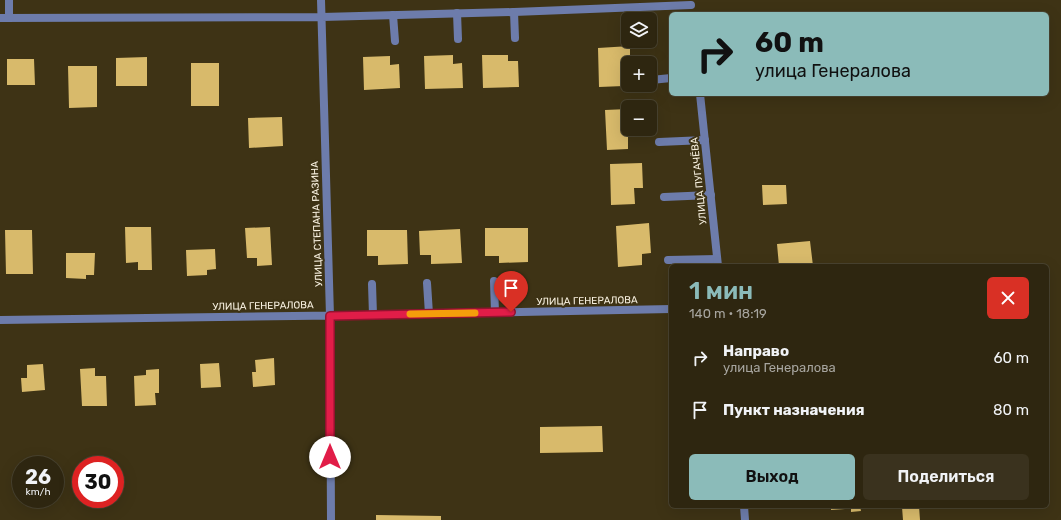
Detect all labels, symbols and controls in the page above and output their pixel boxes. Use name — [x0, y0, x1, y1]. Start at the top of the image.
map controls — [621, 12, 657, 136]
button: layers — [621, 12, 657, 48]
text: 60 m — [755, 26, 824, 59]
icon: right — [689, 28, 741, 80]
button: + — [621, 56, 657, 92]
text: улица Генералова — [755, 60, 911, 82]
button: − — [621, 100, 657, 136]
street label: УЛИЦА ПУГАЧЁВА — [688, 137, 710, 225]
street label: УЛИЦА СТЕПАНА РАЗИНА — [309, 161, 325, 287]
pin — [494, 271, 528, 312]
icon: arrive — [500, 277, 522, 299]
text: 1 мин — [689, 277, 753, 305]
button: close — [987, 277, 1029, 319]
street label: УЛИЦА ГЕНЕРАЛОВА — [536, 294, 638, 308]
street label: УЛИЦА ГЕНЕРАЛОВА — [212, 299, 314, 313]
text: 140 m · 18:19 — [689, 306, 767, 321]
text: Направо — [723, 342, 789, 360]
icon: right — [689, 347, 711, 369]
text: 60 m — [993, 349, 1029, 367]
text: улица Генералова — [723, 360, 836, 375]
icon: arrive — [689, 399, 711, 421]
text: Пункт назначения — [723, 401, 865, 419]
text: 80 m — [993, 401, 1029, 419]
position arrow — [309, 436, 351, 478]
button: Выход — [689, 454, 855, 500]
button: Поделиться — [863, 454, 1029, 500]
speed limit sign: 30 — [72, 456, 124, 508]
text: 26 — [25, 465, 51, 489]
text: km/h — [26, 486, 50, 498]

